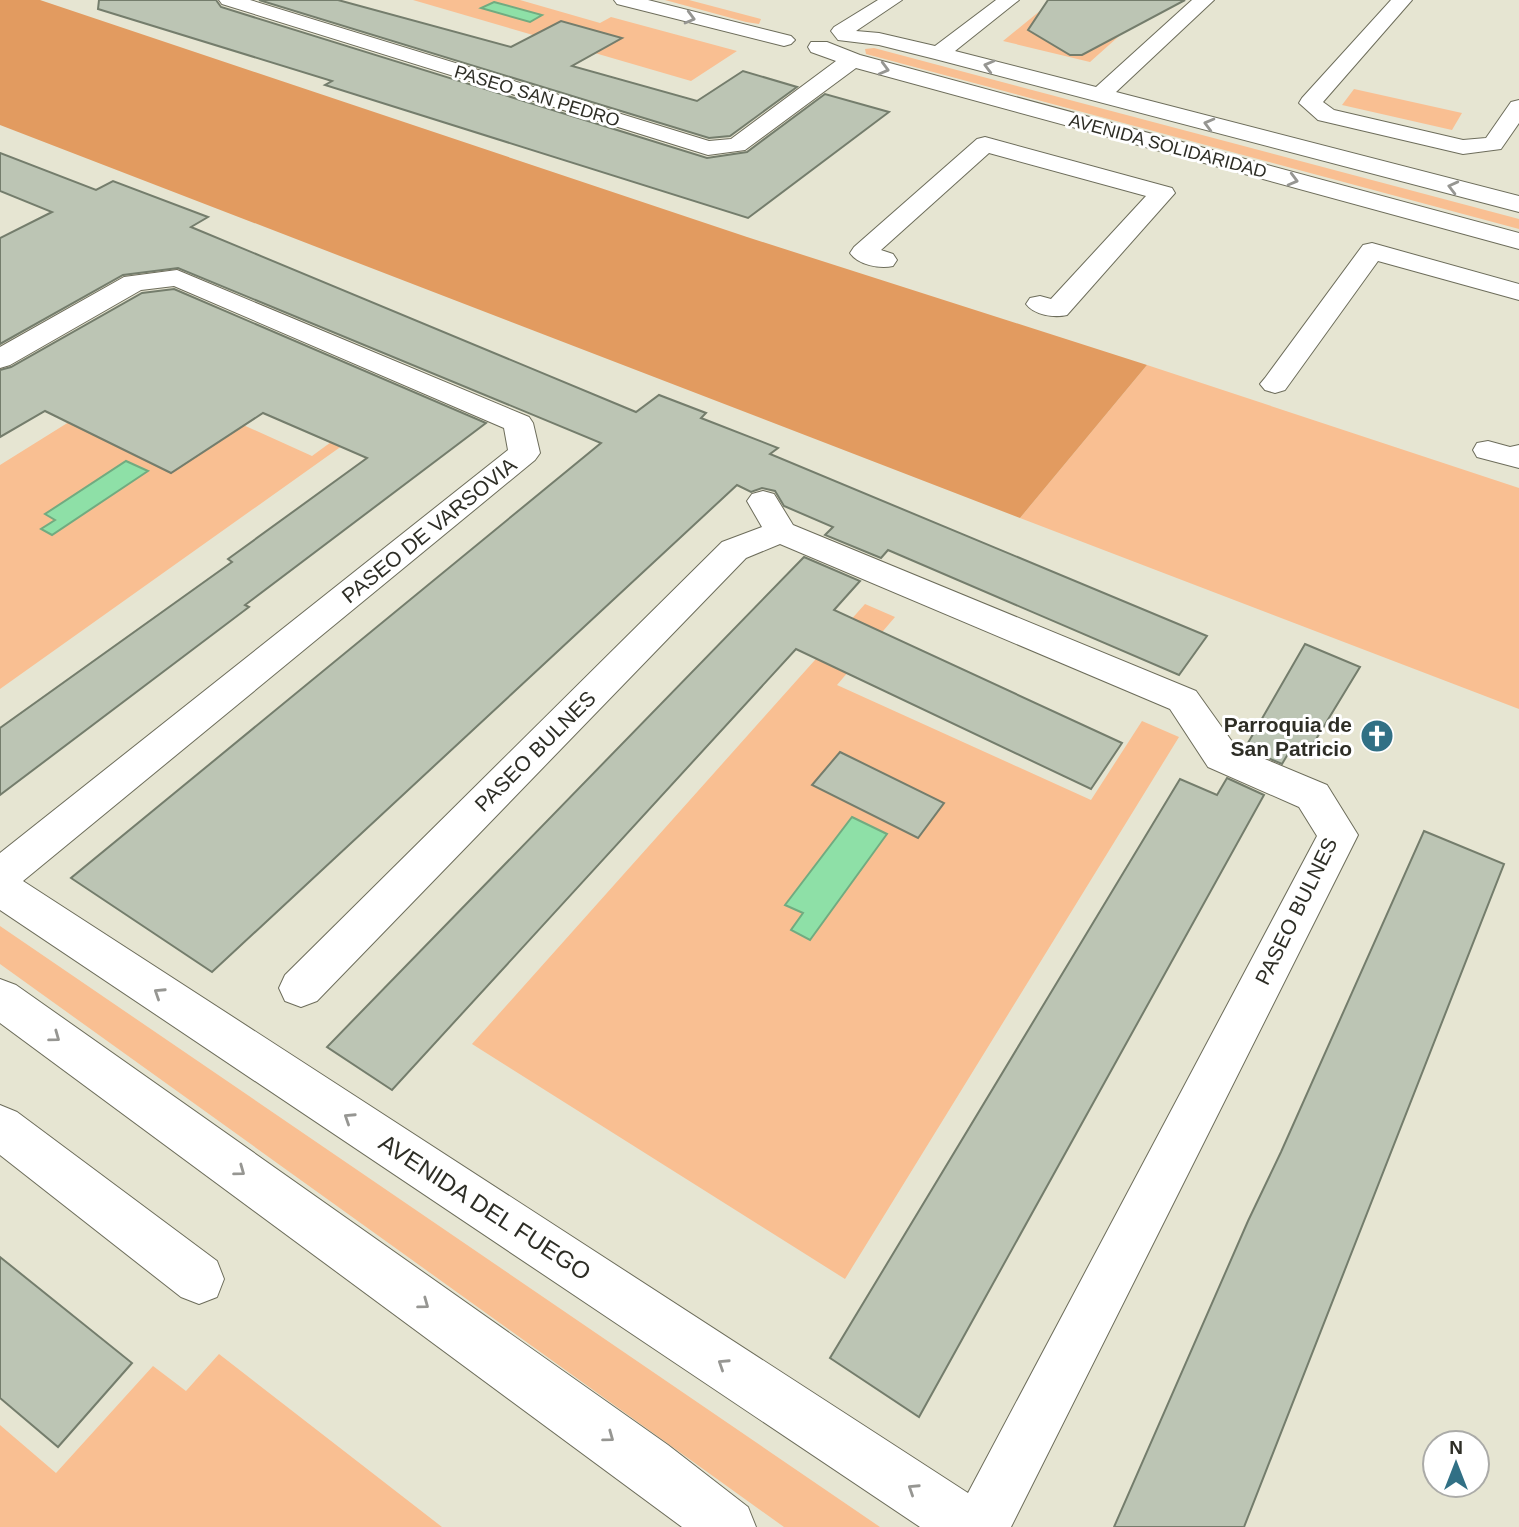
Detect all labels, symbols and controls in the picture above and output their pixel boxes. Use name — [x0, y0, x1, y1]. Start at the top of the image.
one-way arrow — [684, 10, 696, 24]
one-way arrow — [983, 60, 995, 74]
street label: PASEO SAN PEDRO — [452, 61, 622, 131]
one-way arrow — [878, 61, 890, 75]
street label: AVENIDA SOLIDARIDAD — [1067, 110, 1269, 182]
one-way arrow — [1203, 118, 1215, 132]
one-way arrow — [1286, 172, 1298, 186]
one-way arrow — [1447, 181, 1459, 195]
street label: PASEO DE VARSOVIA — [337, 453, 521, 607]
street label: PASEO BULNES — [470, 686, 600, 816]
place label: Parroquia de San Patricio — [1224, 713, 1352, 760]
church icon: Parroquia de San Patricio — [1358, 717, 1396, 755]
street label: PASEO BULNES — [1250, 834, 1342, 988]
one-way arrow — [154, 988, 167, 1001]
one-way arrow — [47, 1029, 60, 1042]
one-way arrow — [344, 1114, 357, 1126]
street label: AVENIDA DEL FUEGO — [374, 1128, 596, 1286]
one-way arrow — [232, 1162, 245, 1175]
one-way arrow — [416, 1295, 429, 1308]
one-way arrow — [718, 1360, 731, 1373]
one-way arrow — [601, 1429, 614, 1441]
north arrow — [1421, 1429, 1491, 1499]
text: N — [1449, 1437, 1463, 1458]
one-way arrow — [908, 1485, 921, 1498]

